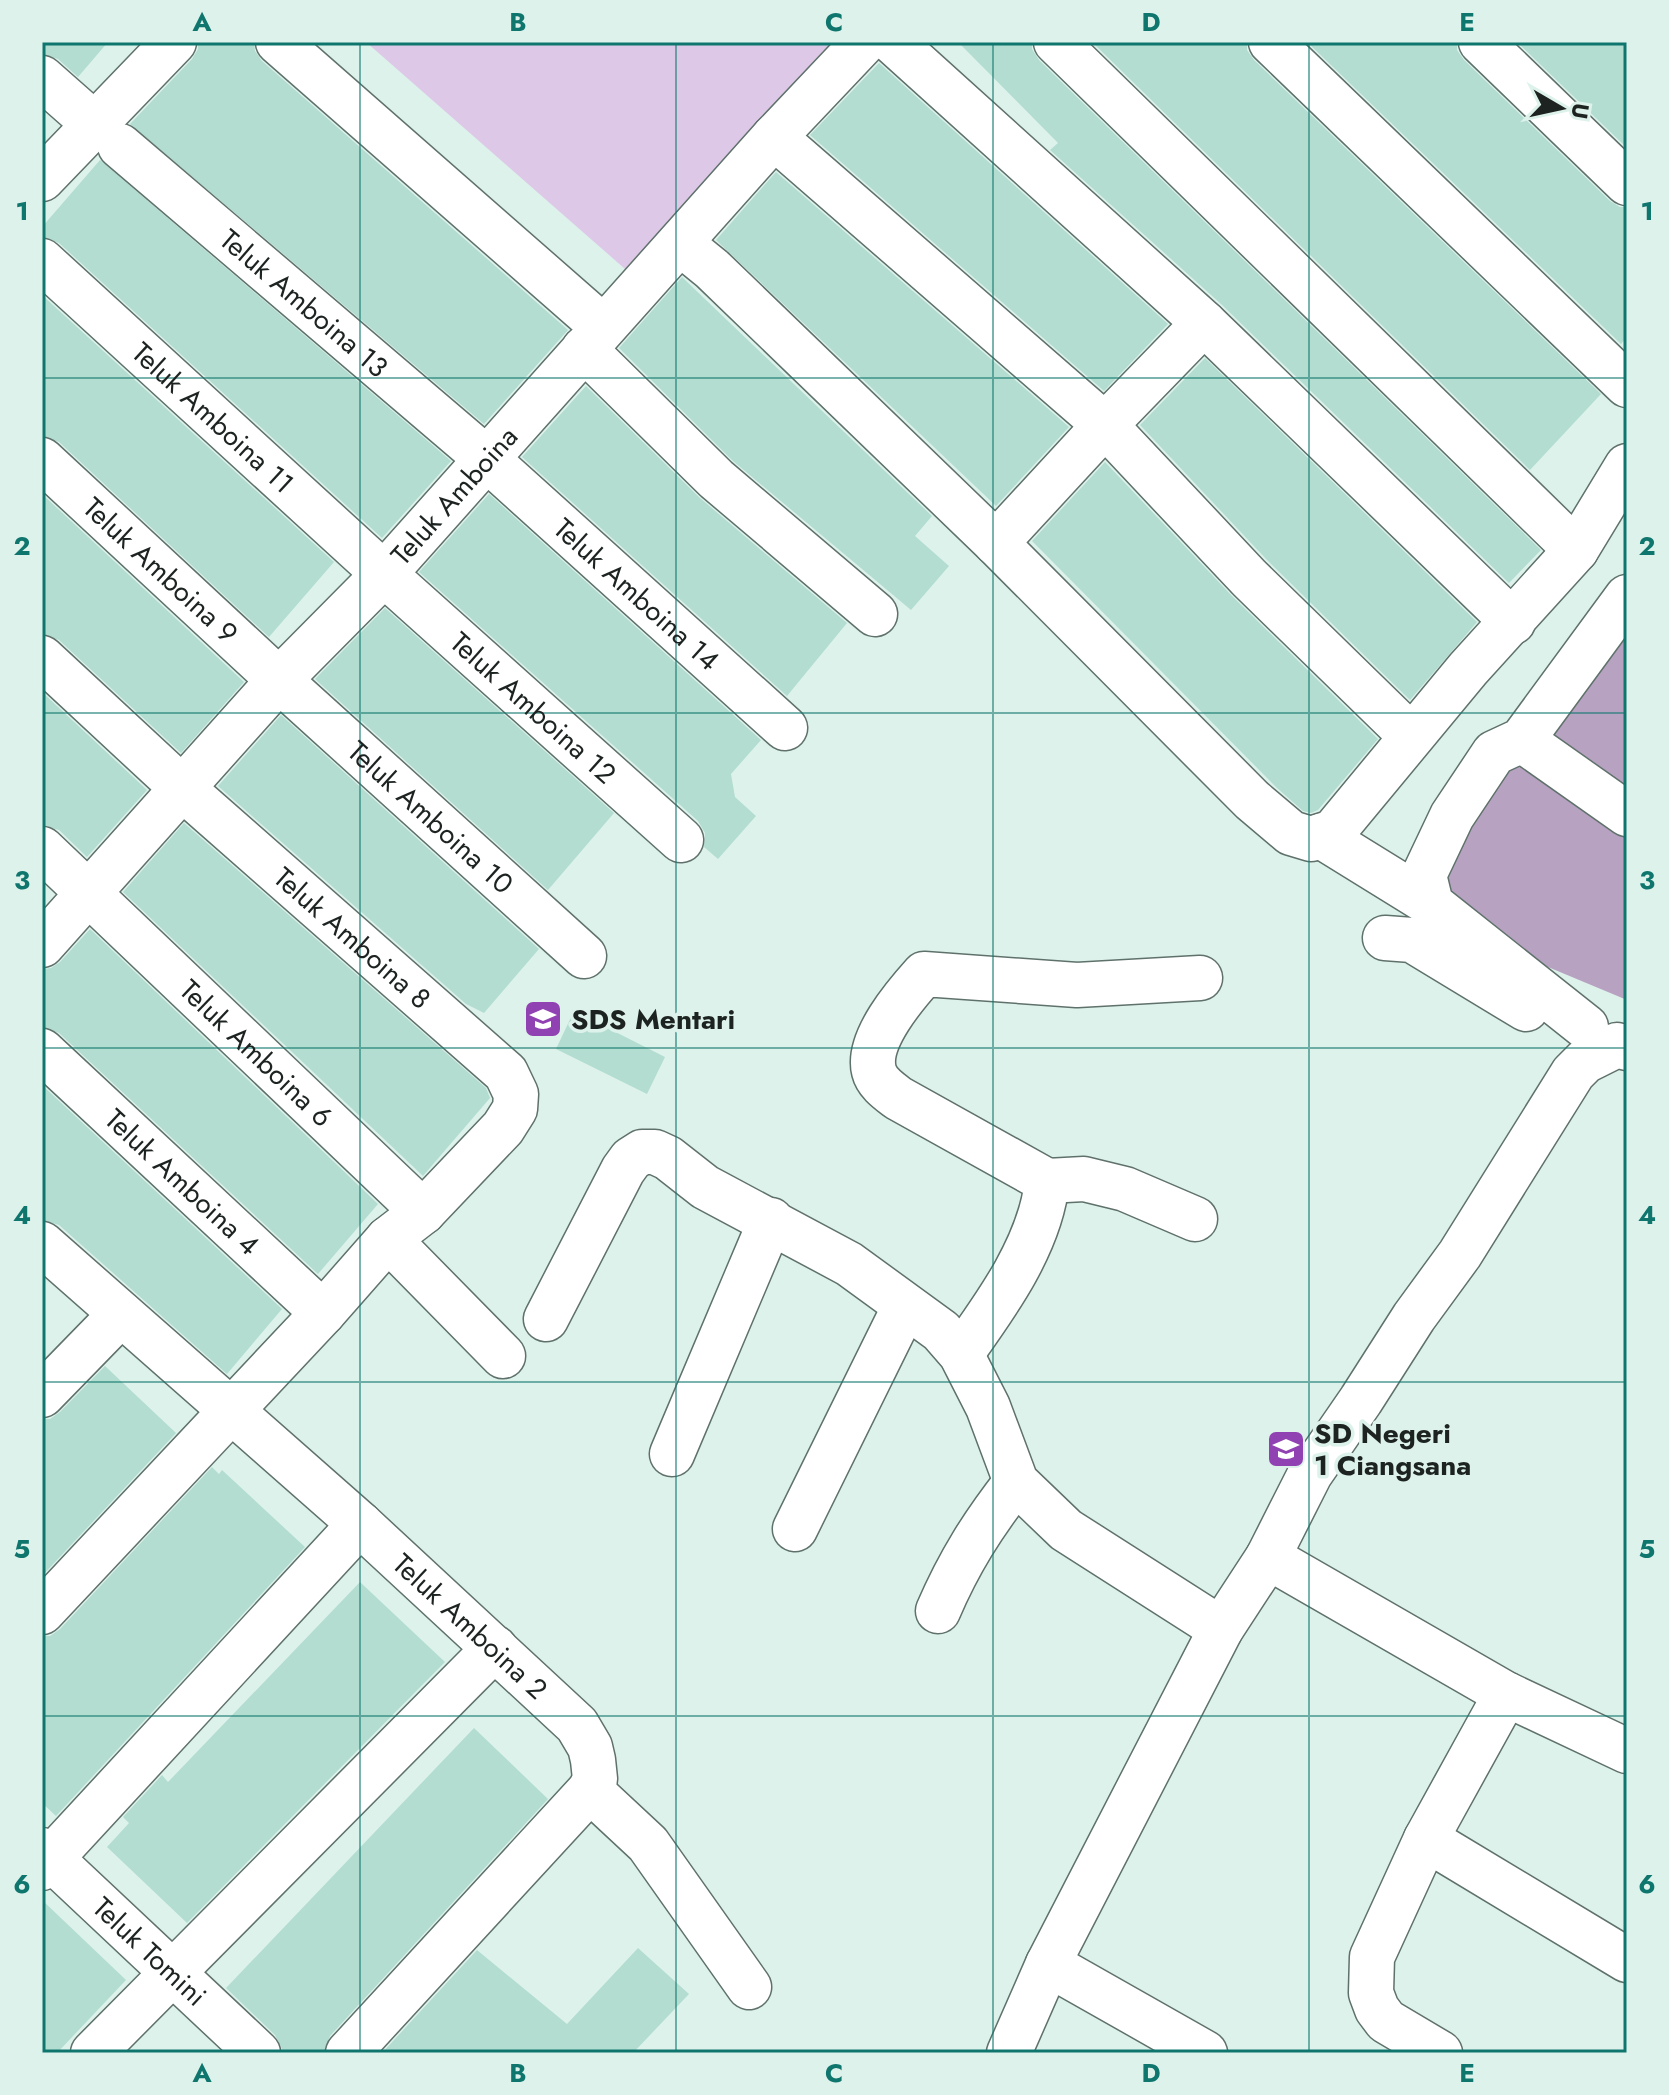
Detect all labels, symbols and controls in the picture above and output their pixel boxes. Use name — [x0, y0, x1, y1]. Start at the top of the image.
text: A — [191, 3, 212, 41]
text: B — [509, 3, 527, 41]
text: C — [825, 3, 843, 41]
text: D — [1141, 3, 1161, 41]
text: E — [1459, 3, 1475, 41]
north arrow — [1521, 68, 1601, 148]
text: U — [1564, 101, 1598, 121]
text: 1 — [15, 192, 29, 230]
text: 1 — [1640, 192, 1654, 230]
street label: Teluk Amboina 13 — [211, 219, 397, 387]
street label: Teluk Amboina 11 — [123, 333, 303, 503]
street label: Teluk Amboina — [381, 417, 527, 574]
street label: Teluk Amboina 9 — [74, 488, 247, 653]
street label: Teluk Amboina 14 — [545, 508, 729, 680]
text: 2 — [13, 527, 31, 565]
text: 2 — [1638, 527, 1656, 565]
street label: Teluk Amboina 12 — [441, 622, 625, 793]
street label: Teluk Amboina 10 — [339, 731, 523, 903]
street label: Teluk Amboina 8 — [265, 857, 440, 1018]
text: 3 — [14, 861, 30, 899]
text: 3 — [1639, 861, 1655, 899]
street label: Teluk Amboina 6 — [170, 970, 342, 1136]
school or university icon: SDS Mentari — [522, 998, 564, 1040]
place label: SDS Mentari — [571, 999, 735, 1040]
street label: Teluk Amboina 4 — [96, 1099, 269, 1265]
text: 4 — [13, 1196, 31, 1234]
text: 4 — [1638, 1196, 1656, 1234]
place label: SD Negeri 1 Ciangsana — [1314, 1413, 1471, 1486]
school or university icon: SD Negeri 1 Ciangsana — [1265, 1428, 1307, 1470]
text: 5 — [14, 1530, 30, 1568]
text: 5 — [1639, 1530, 1655, 1568]
street label: Teluk Amboina 2 — [384, 1544, 557, 1708]
text: 6 — [13, 1865, 31, 1903]
text: 6 — [1638, 1865, 1656, 1903]
street label: Teluk Tomini — [84, 1887, 216, 2015]
text: A — [191, 2054, 212, 2092]
text: B — [509, 2054, 527, 2092]
text: C — [825, 2054, 843, 2092]
text: D — [1141, 2054, 1161, 2092]
text: E — [1459, 2054, 1475, 2092]

